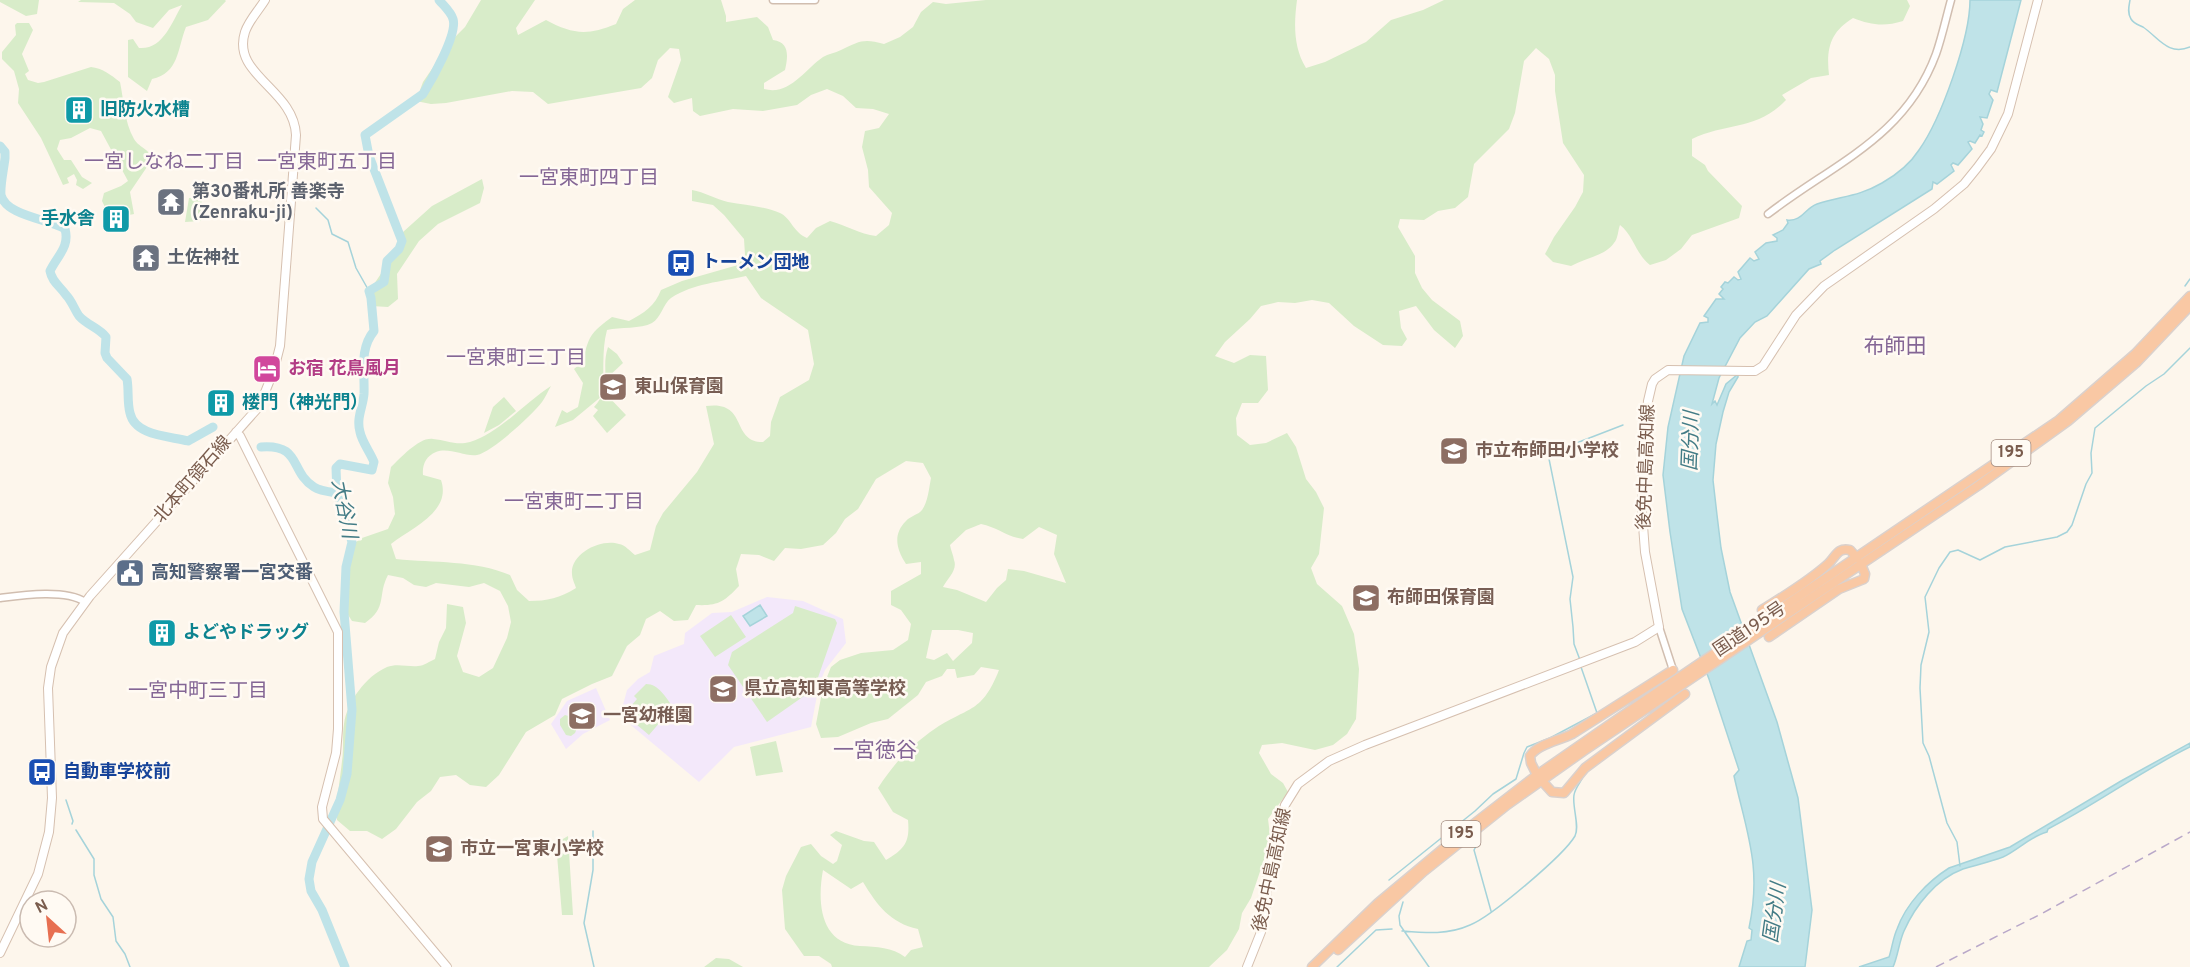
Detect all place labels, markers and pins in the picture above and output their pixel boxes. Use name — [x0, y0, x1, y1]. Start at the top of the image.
building icon: 旧防火水槽 — [63, 94, 95, 126]
place label: 旧防火水槽 — [100, 99, 190, 122]
place label: 第30番札所 善楽寺 (Zenraku-ji) — [192, 181, 345, 225]
temple icon: 第30番札所 善楽寺 (Zenraku-ji) — [155, 186, 187, 218]
building icon: 手水舎 — [100, 203, 132, 235]
place label: 手水舎 — [41, 208, 95, 231]
temple icon: 土佐神社 — [130, 242, 162, 274]
place label: 土佐神社 — [167, 247, 239, 270]
bus stop icon: トーメン団地 — [665, 247, 697, 279]
place label: トーメン団地 — [702, 252, 809, 275]
hotel icon: お宿 花鳥風月 — [251, 353, 283, 385]
place label: お宿 花鳥風月 — [288, 358, 401, 381]
school or university icon: 東山保育園 — [597, 371, 629, 403]
place label: 東山保育園 — [634, 376, 724, 399]
building icon: 楼門（神光門） — [205, 387, 237, 419]
place label: 楼門（神光門） — [242, 392, 368, 415]
school or university icon: 市立布師田小学校 — [1438, 435, 1470, 467]
place label: 市立布師田小学校 — [1475, 440, 1619, 463]
public building icon: 高知警察署一宮交番 — [114, 557, 146, 589]
place label: 高知警察署一宮交番 — [151, 562, 313, 585]
school or university icon: 布師田保育園 — [1350, 582, 1382, 614]
place label: 布師田保育園 — [1387, 587, 1495, 610]
building icon: よどやドラッグ — [146, 617, 178, 649]
place label: よどやドラッグ — [183, 622, 309, 645]
school or university icon: 県立高知東高等学校 — [707, 673, 739, 705]
place label: 県立高知東高等学校 — [744, 678, 906, 701]
school or university icon: 一宮幼稚園 — [566, 700, 598, 732]
place label: 一宮幼稚園 — [603, 705, 693, 728]
bus stop icon: 自動車学校前 — [26, 756, 58, 788]
place label: 自動車学校前 — [63, 761, 171, 784]
school or university icon: 市立一宮東小学校 — [423, 833, 455, 865]
place label: 市立一宮東小学校 — [460, 838, 604, 861]

